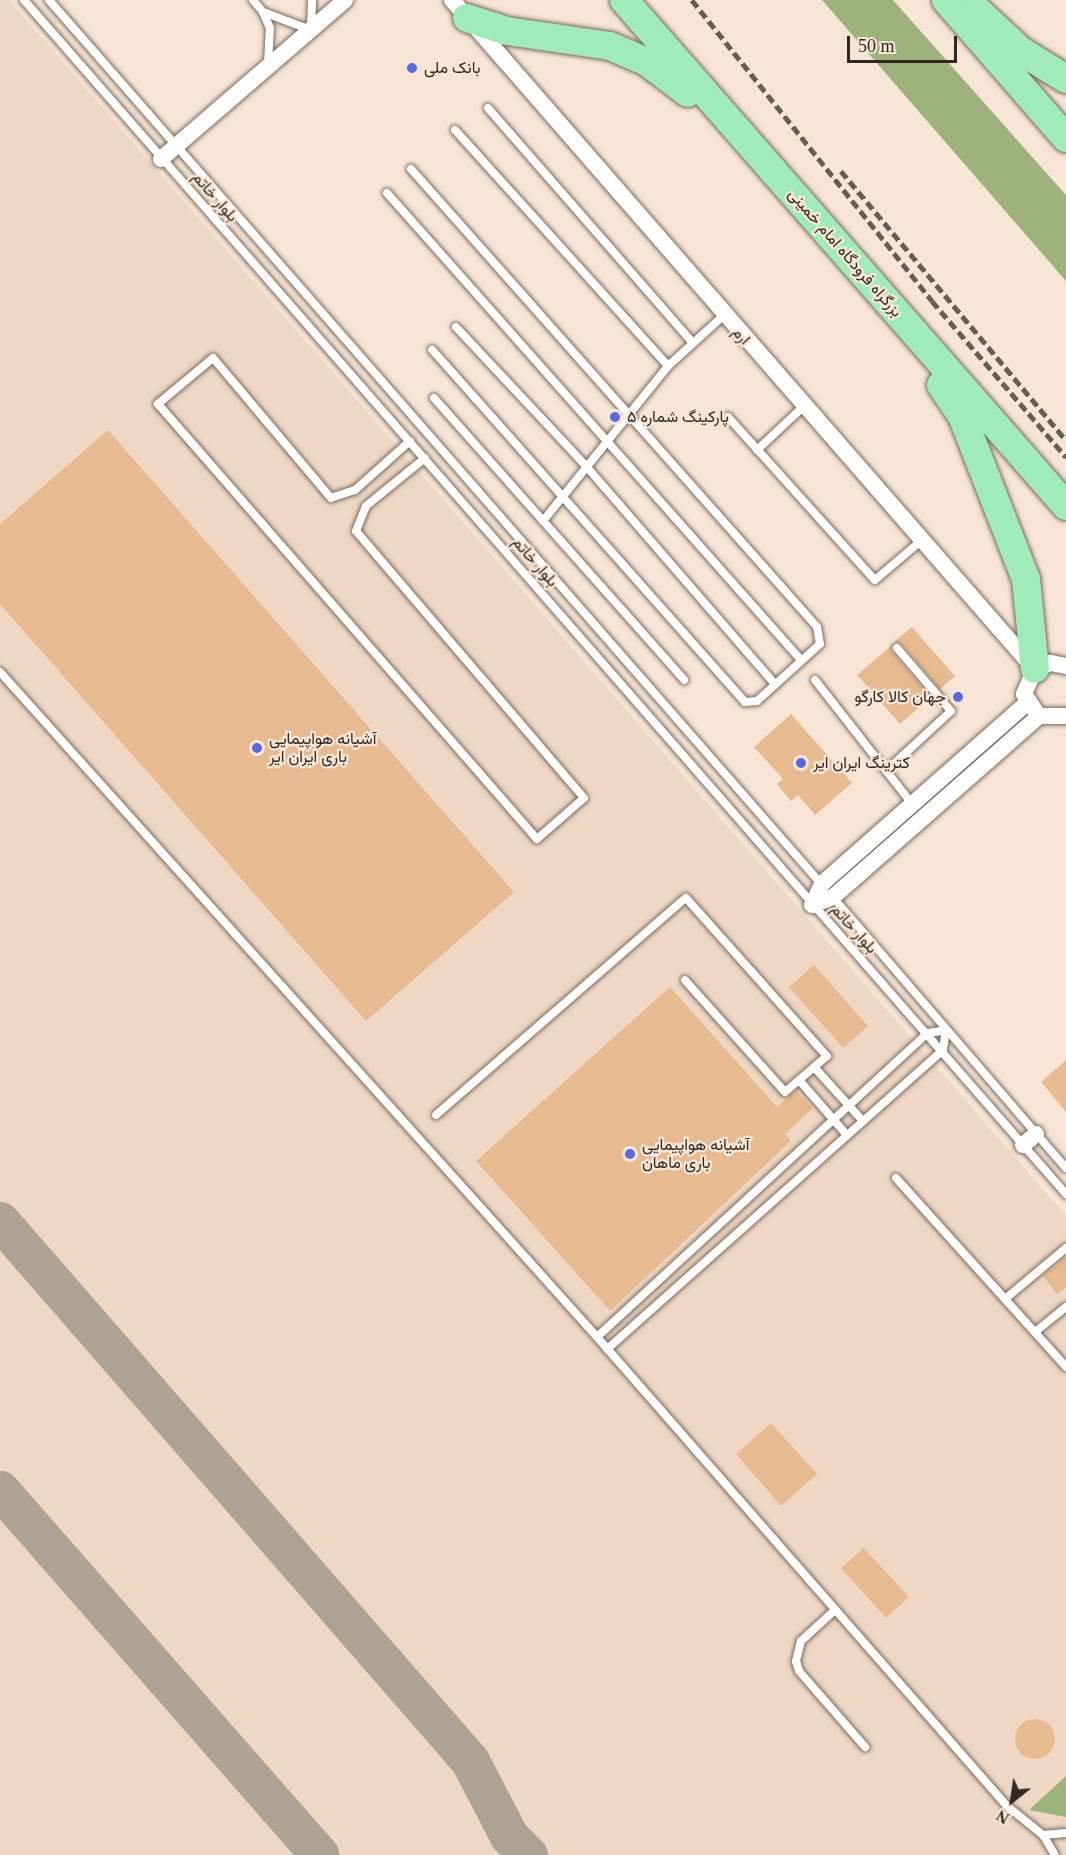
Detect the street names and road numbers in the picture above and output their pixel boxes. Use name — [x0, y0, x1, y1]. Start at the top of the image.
street label: بلوار خاتم — [188, 168, 242, 226]
street label: بزرگراه فرودگاه امام خمینی — [784, 185, 906, 321]
street label: ارم — [728, 323, 754, 349]
street label: بلوار خاتم — [508, 533, 562, 591]
street label: بلوار خاتم — [827, 900, 881, 958]

